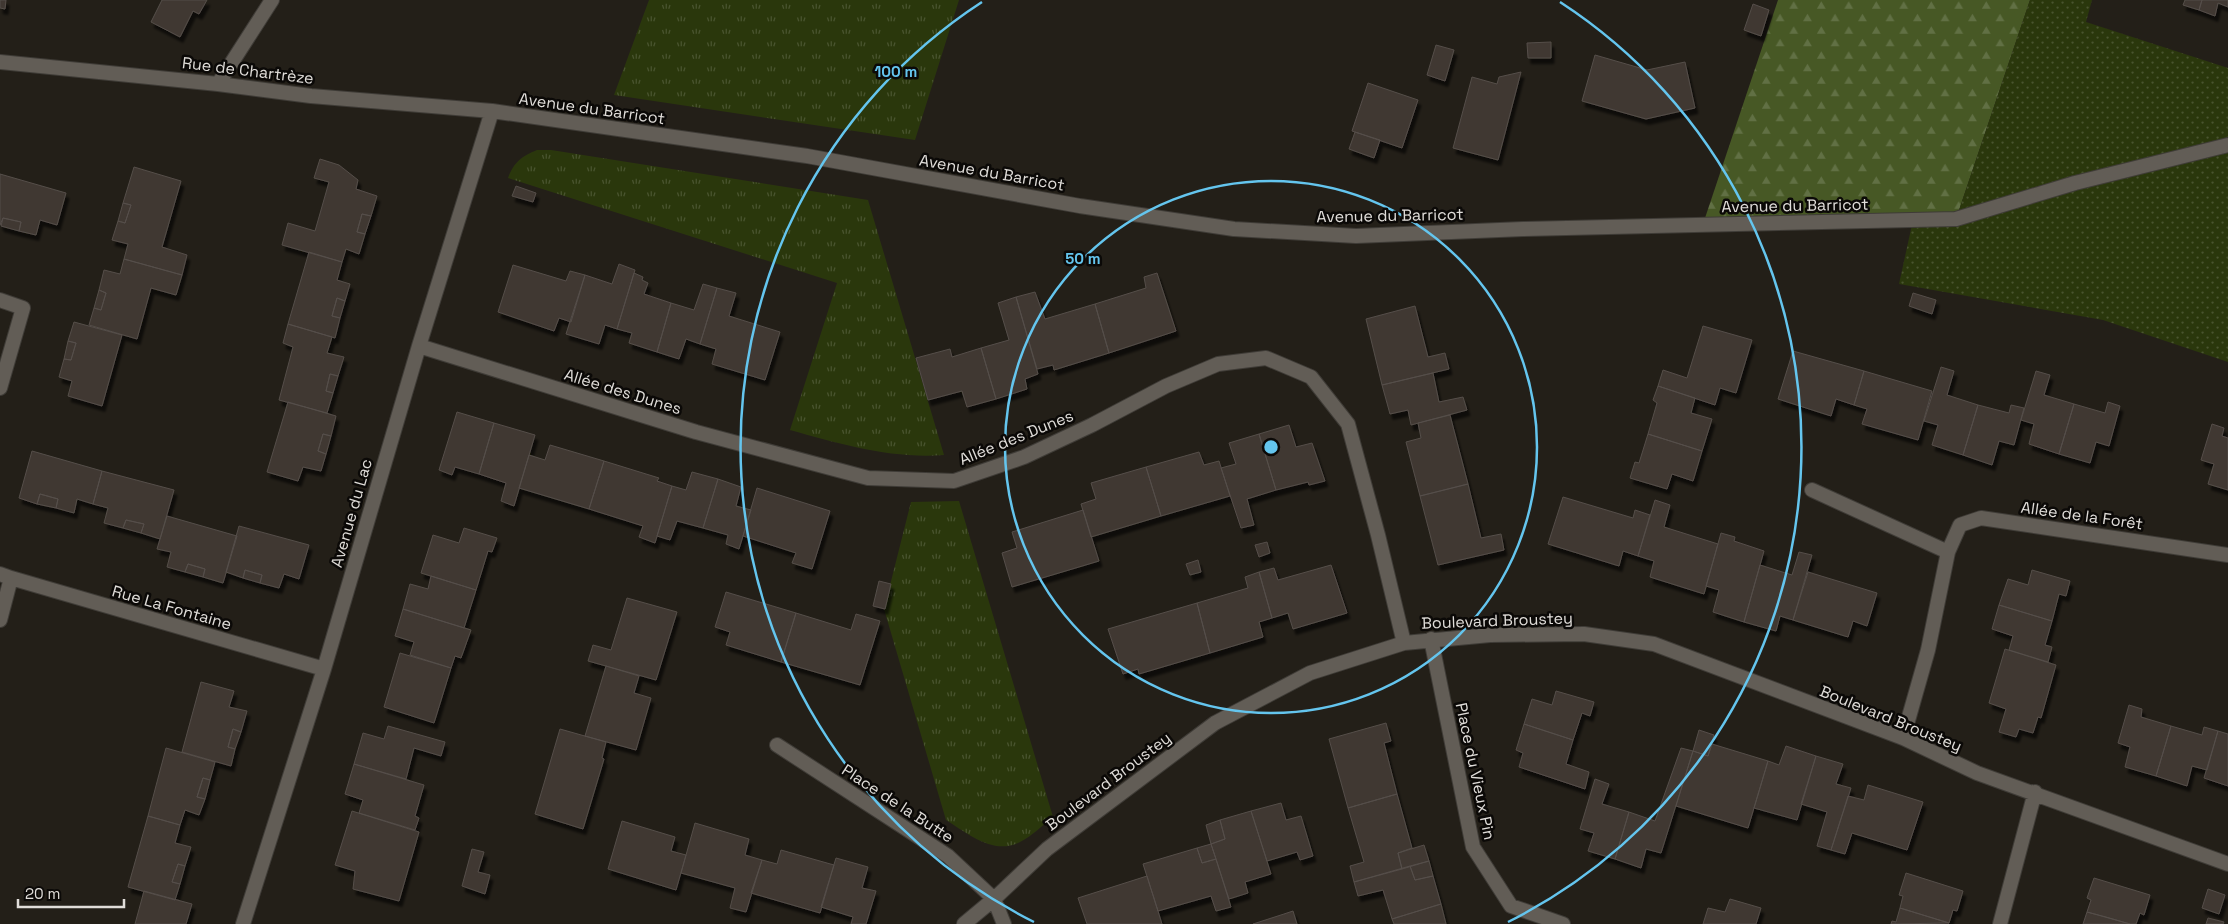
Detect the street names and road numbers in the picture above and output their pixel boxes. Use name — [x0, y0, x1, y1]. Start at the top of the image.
street label: Rue de Chartrèze — [181, 52, 315, 89]
street label: Avenue du Barricot — [518, 88, 666, 129]
street label: Avenue du Barricot — [918, 149, 1066, 196]
street label: Avenue du Barricot — [1721, 194, 1869, 217]
street label: Avenue du Barricot — [1316, 204, 1464, 227]
street label: Allée des Dunes — [562, 364, 684, 419]
street label: Allée des Dunes — [956, 405, 1076, 470]
street label: Avenue du Lac — [326, 456, 377, 570]
street label: Allée de la Forêt — [2020, 497, 2144, 534]
street label: Rue La Fontaine — [110, 580, 234, 635]
street label: Boulevard Broustey — [1421, 607, 1573, 634]
street label: Boulevard Broustey — [1817, 680, 1965, 757]
street label: Place du Vieux Pin — [1451, 701, 1500, 842]
street label: Boulevard Broustey — [1041, 727, 1175, 835]
street label: Place de la Butte — [838, 759, 958, 847]

